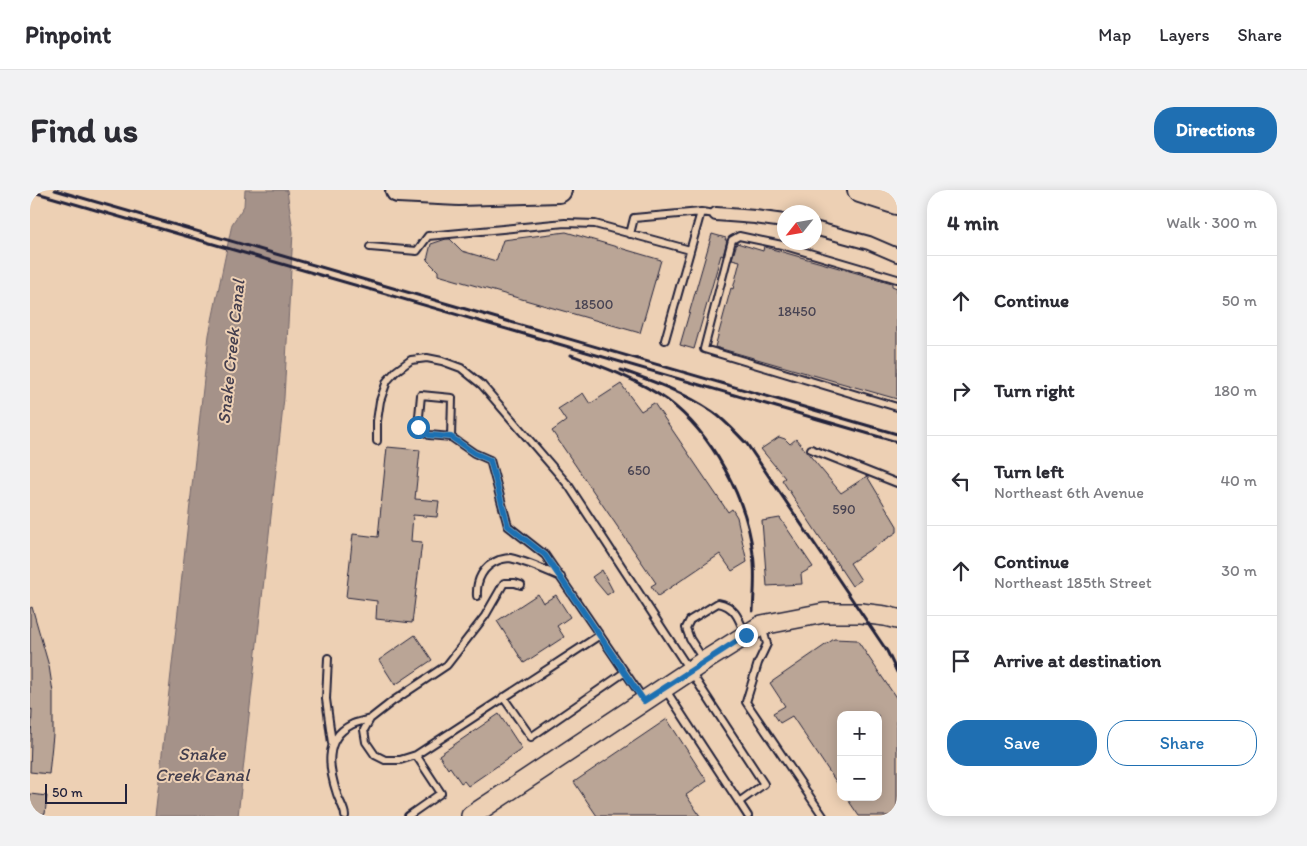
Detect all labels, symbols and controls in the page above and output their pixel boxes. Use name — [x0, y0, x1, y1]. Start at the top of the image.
text: Pinpoint — [25, 20, 111, 49]
text: Map — [1098, 24, 1131, 46]
text: Layers — [1159, 24, 1209, 46]
text: Share — [1237, 24, 1282, 46]
button: Directions — [1154, 107, 1277, 153]
text: Find us — [30, 109, 138, 151]
north arrow — [777, 205, 822, 250]
text: 4 min — [947, 210, 999, 235]
text: Walk · 300 m — [1166, 213, 1257, 232]
water label: Snake Creek Canal — [212, 277, 250, 425]
icon: ahead — [947, 287, 975, 315]
text: Continue — [994, 289, 1069, 312]
text: 50 m — [1222, 291, 1257, 310]
house number: 18500 — [575, 296, 613, 313]
house number: 18450 — [778, 303, 816, 320]
icon: right — [947, 377, 975, 405]
text: Turn right — [994, 379, 1075, 402]
text: 180 m — [1214, 381, 1257, 400]
route start — [407, 416, 430, 439]
text: Turn left — [994, 460, 1064, 483]
house number: 650 — [627, 462, 651, 479]
icon: left — [947, 467, 975, 495]
text: 40 m — [1220, 471, 1257, 490]
text: Northeast 6th Avenue — [994, 483, 1144, 502]
house number: 590 — [832, 501, 856, 518]
text: Continue — [994, 550, 1069, 573]
icon: ahead — [947, 557, 975, 585]
text: 30 m — [1221, 561, 1257, 580]
text: Northeast 185th Street — [994, 573, 1152, 592]
route end — [735, 624, 758, 647]
icon: arrive — [947, 647, 975, 675]
text: Arrive at destination — [994, 649, 1161, 672]
map controls — [837, 711, 882, 801]
button: + — [837, 711, 882, 756]
button: Save — [947, 720, 1097, 766]
button: Share — [1107, 720, 1257, 766]
water label: Snake Creek Canal — [155, 743, 251, 786]
button: − — [837, 756, 882, 801]
scale bar — [45, 781, 128, 804]
text: 50 m — [52, 784, 83, 801]

